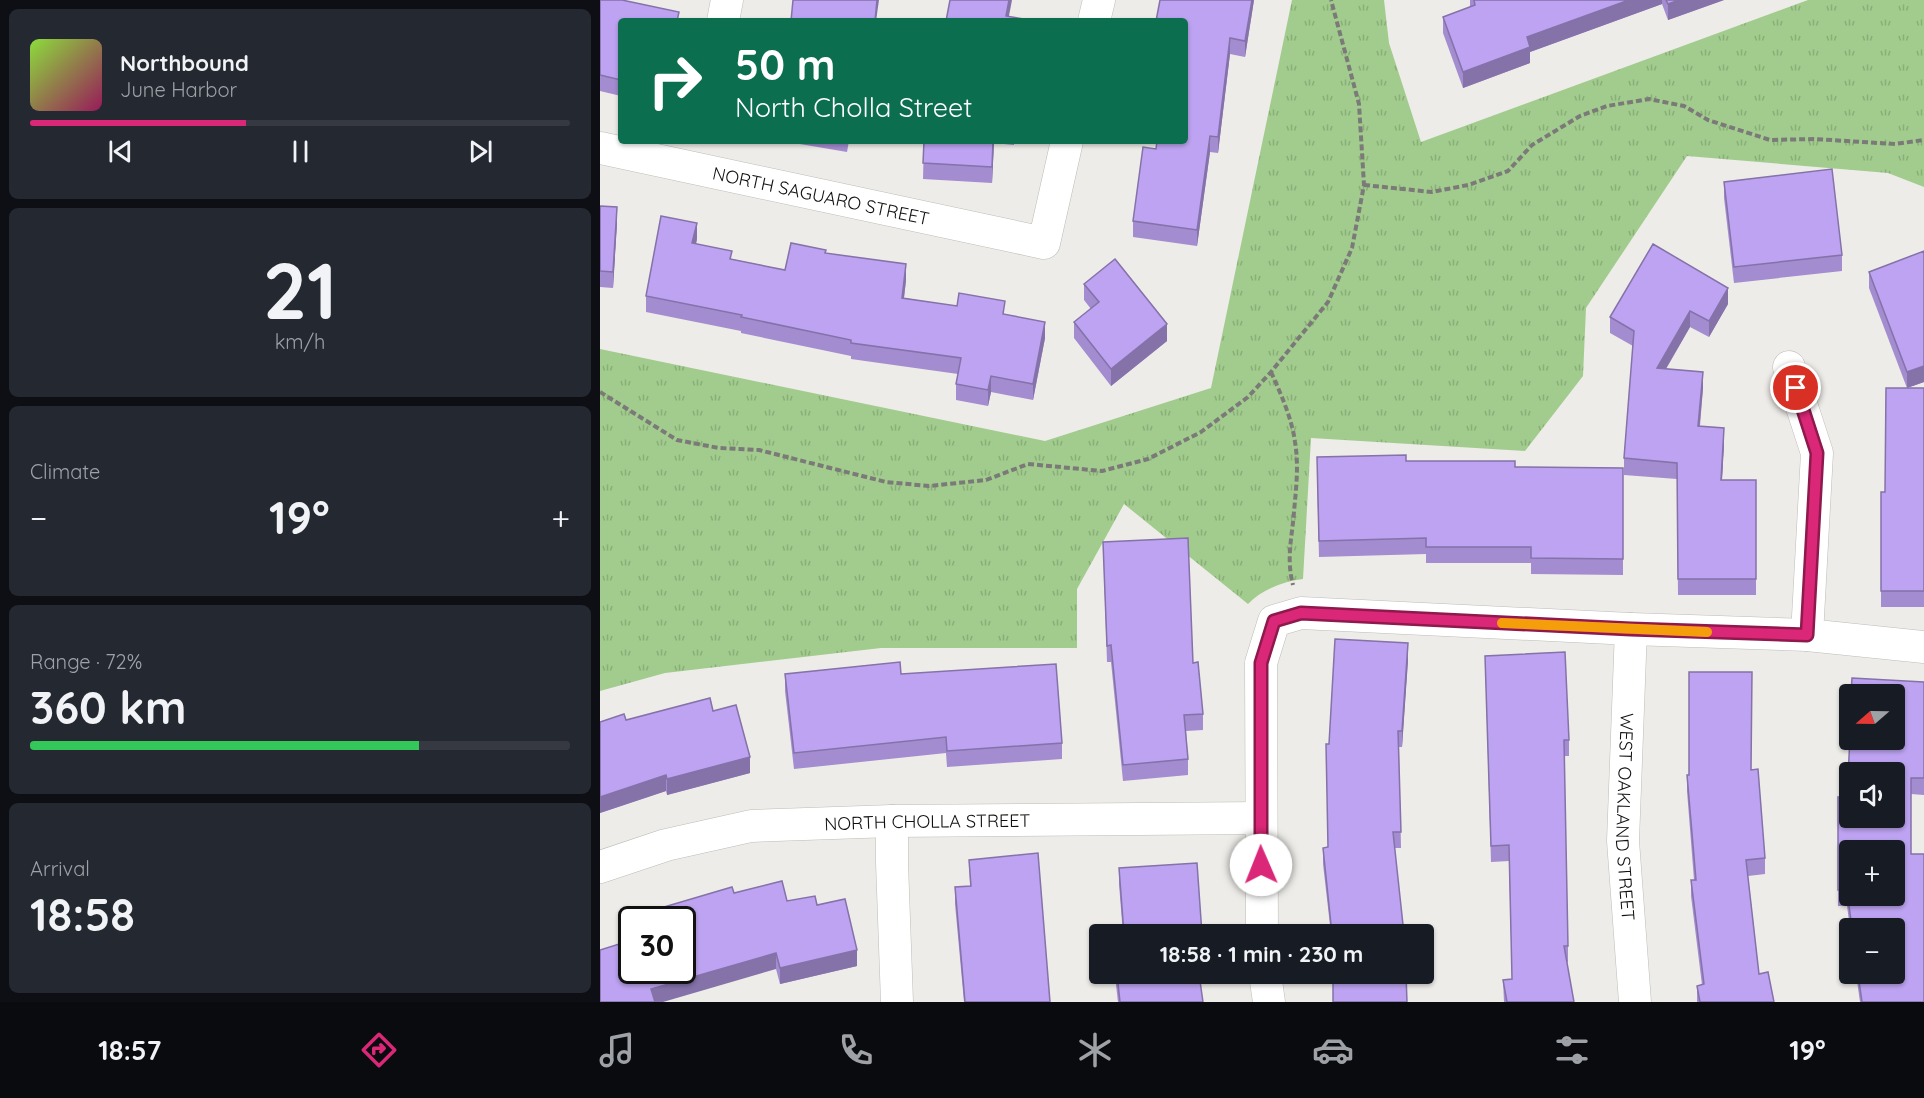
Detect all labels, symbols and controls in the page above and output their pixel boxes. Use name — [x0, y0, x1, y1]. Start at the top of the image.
text: 50 m — [735, 38, 835, 91]
icon: right — [636, 42, 714, 120]
text: Northbound — [120, 49, 249, 77]
text: June Harbor — [120, 77, 237, 102]
text: North Cholla Street — [735, 90, 972, 124]
icon: previous — [104, 135, 137, 168]
icon: pause — [284, 135, 317, 168]
icon: next — [464, 135, 497, 168]
street label: NORTH SAGUARO STREET — [711, 161, 932, 230]
text: 21 — [263, 241, 337, 339]
text: km/h — [275, 329, 325, 354]
pin — [1770, 362, 1821, 413]
icon: arrive — [1779, 371, 1812, 404]
text: Climate — [30, 459, 100, 484]
text: 19° — [269, 489, 330, 545]
text: − — [30, 497, 47, 538]
text: + — [551, 497, 570, 538]
text: Range · 72% — [30, 649, 142, 674]
text: 360 km — [30, 679, 186, 735]
north arrow — [1839, 684, 1905, 750]
map controls — [1839, 684, 1905, 984]
street label: WEST OAKLAND STREET — [1611, 713, 1640, 921]
button: sound — [1839, 762, 1905, 828]
street label: NORTH CHOLLA STREET — [824, 808, 1031, 835]
position arrow — [1229, 833, 1293, 897]
button: + — [1839, 840, 1905, 906]
text: Arrival — [30, 856, 90, 881]
text: 18:58 — [30, 886, 135, 942]
speed limit sign: 30 — [618, 906, 696, 984]
button: − — [1839, 918, 1905, 984]
text: 18:58 · 1 min · 230 m — [1160, 940, 1363, 968]
icon: directions — [358, 1029, 400, 1071]
icon: music — [596, 1029, 638, 1071]
icon: phone — [835, 1029, 877, 1071]
icon: climate — [1074, 1029, 1116, 1071]
icon: car — [1312, 1029, 1354, 1071]
icon: filters — [1551, 1029, 1593, 1071]
text: 18:57 — [98, 1033, 161, 1067]
text: 19° — [1789, 1033, 1826, 1067]

